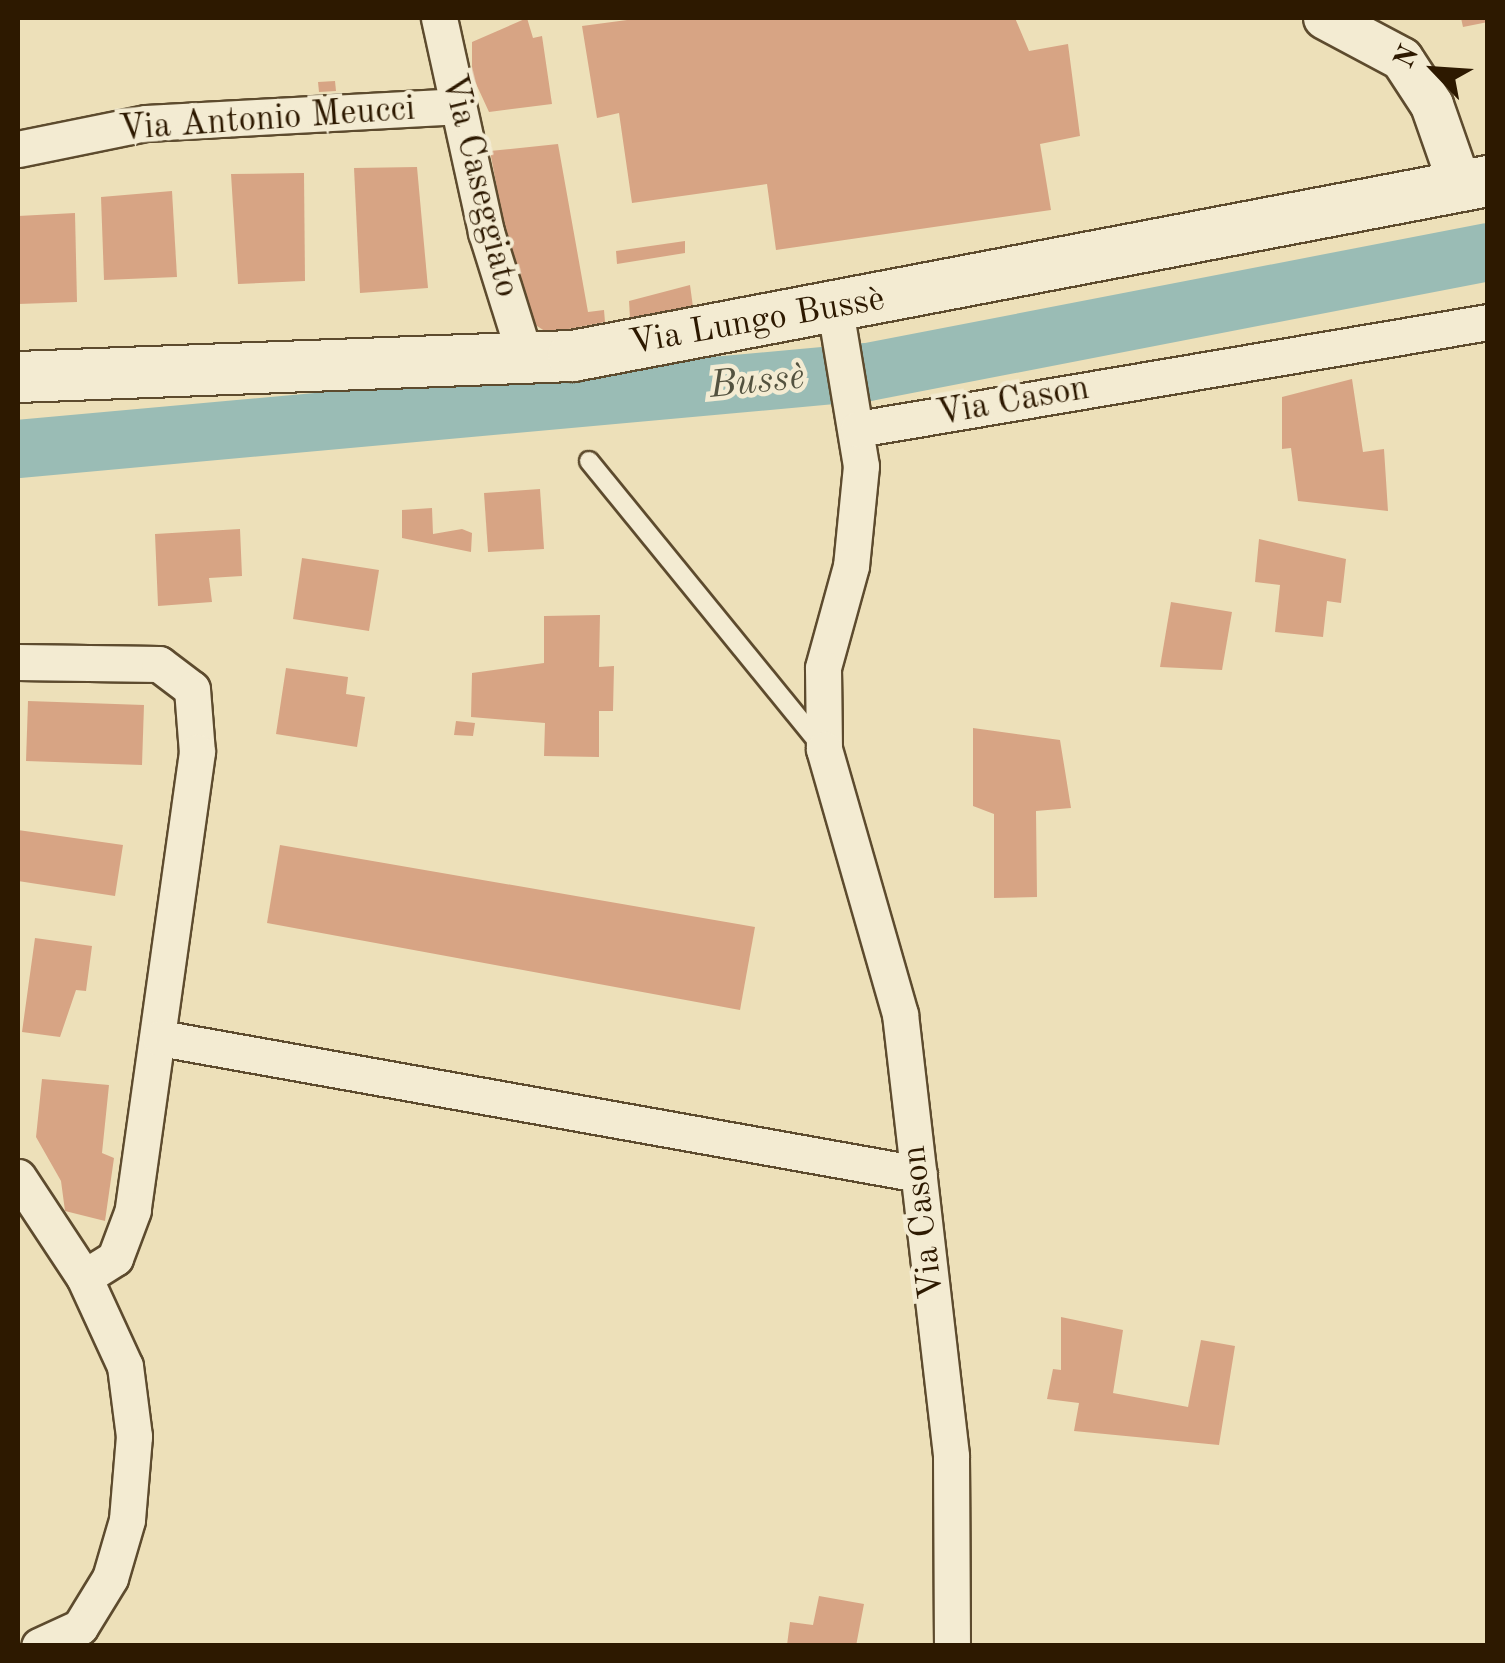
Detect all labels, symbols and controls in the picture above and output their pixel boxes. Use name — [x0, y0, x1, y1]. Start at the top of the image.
north arrow — [1385, 20, 1485, 120]
text: N — [1391, 42, 1425, 73]
street label: Via Caseggiato — [431, 70, 527, 302]
street label: Via Antonio Meucci — [117, 89, 417, 151]
street label: Via Lungo Bussè — [626, 279, 888, 365]
water label: Bussè — [707, 355, 807, 411]
street label: Via Cason — [933, 368, 1093, 436]
street label: Via Cason — [894, 1143, 954, 1301]

